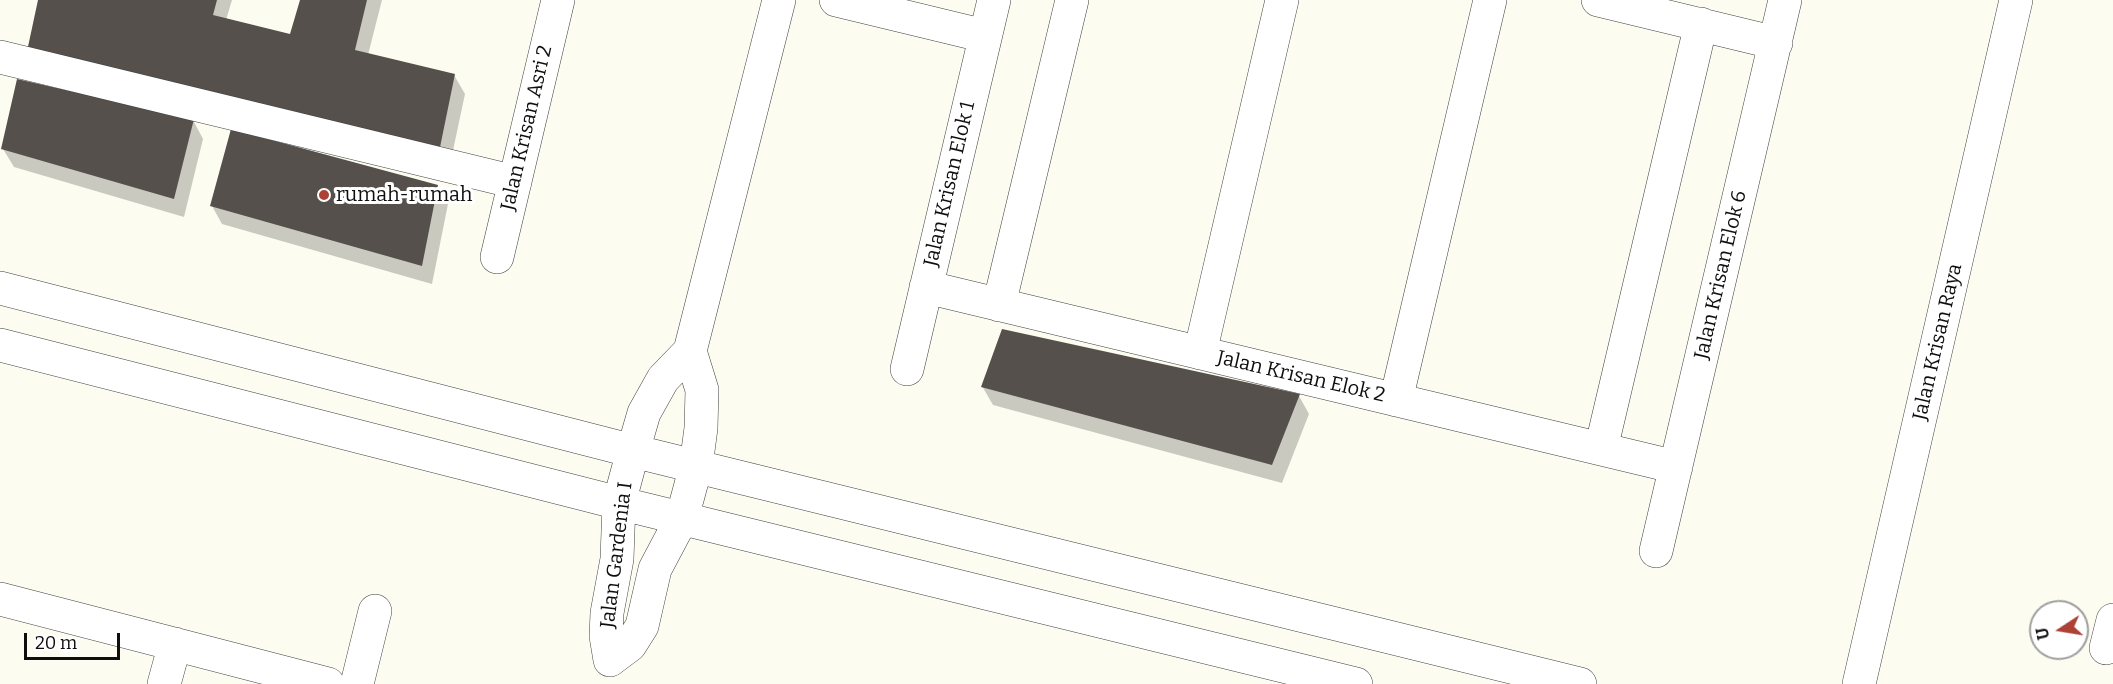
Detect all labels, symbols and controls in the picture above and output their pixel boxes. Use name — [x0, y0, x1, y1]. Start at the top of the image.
street label: Jalan Krisan Asri 2 — [496, 43, 558, 213]
street label: Jalan Krisan Elok 1 — [919, 99, 981, 269]
place label: rumah-rumah — [336, 183, 472, 207]
marker: rumah-rumah — [317, 188, 331, 202]
street label: Jalan Krisan Elok 6 — [1690, 188, 1752, 362]
street label: Jalan Krisan Raya — [1908, 261, 1968, 423]
street label: Jalan Krisan Elok 2 — [1215, 346, 1387, 408]
street label: Jalan Gardenia I — [596, 481, 638, 629]
north arrow — [2029, 600, 2089, 660]
scale bar — [27, 621, 123, 659]
text: U — [2032, 626, 2053, 641]
text: 20 m — [35, 632, 77, 654]

